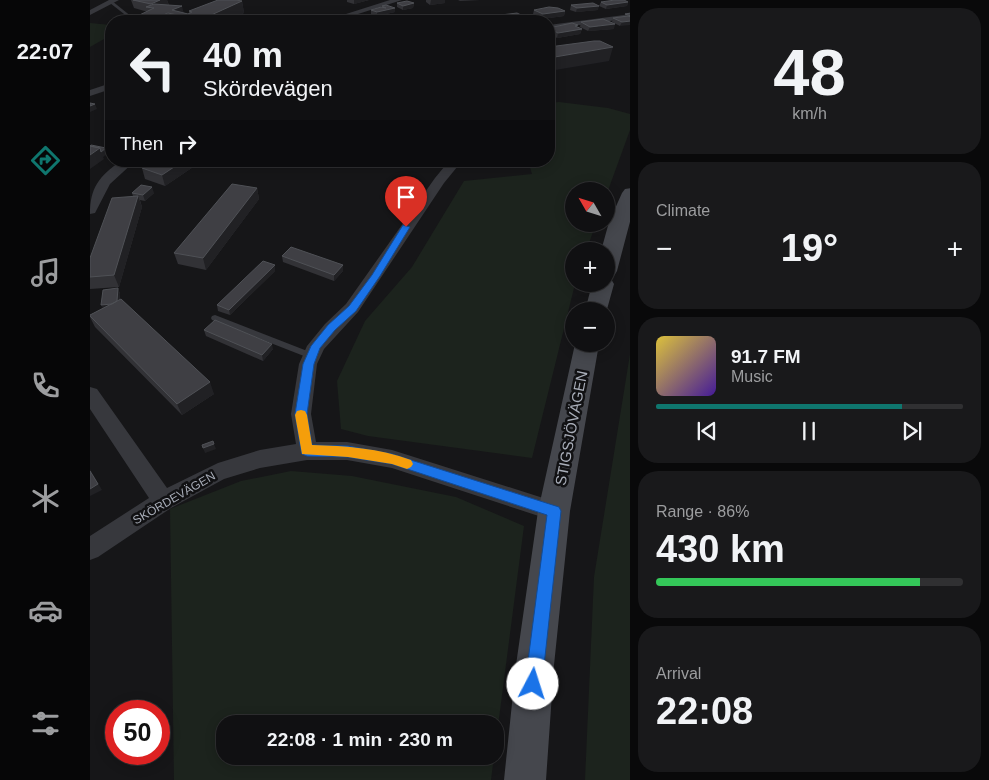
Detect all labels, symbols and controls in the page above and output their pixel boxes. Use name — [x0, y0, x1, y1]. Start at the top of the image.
icon: left — [120, 35, 185, 100]
text: 40 m — [203, 35, 283, 74]
text: 48 — [773, 36, 846, 109]
text: 22:07 — [17, 39, 73, 64]
text: Skördevägen — [203, 76, 333, 101]
text: km/h — [792, 105, 827, 122]
icon: right — [173, 130, 201, 158]
text: Then — [120, 133, 163, 154]
icon: directions — [28, 143, 63, 178]
pin — [385, 176, 427, 227]
north arrow — [565, 182, 615, 232]
map controls — [565, 182, 615, 352]
icon: arrive — [392, 183, 420, 211]
text: Climate — [656, 202, 710, 219]
text: 19° — [781, 227, 838, 269]
text: − — [656, 233, 672, 264]
text: + — [947, 233, 963, 264]
button: + — [565, 242, 615, 292]
icon: music — [28, 255, 63, 290]
button: − — [565, 302, 615, 352]
text: 91.7 FM — [731, 346, 801, 367]
icon: phone — [28, 368, 63, 403]
text: Music — [731, 368, 773, 385]
street label: STIGSJÖVÄGEN — [552, 369, 590, 487]
icon: previous — [693, 417, 721, 445]
icon: pause — [795, 417, 823, 445]
icon: next — [898, 417, 926, 445]
street label: SKÖRDEVÄGEN — [130, 469, 218, 527]
icon: climate — [28, 481, 63, 516]
text: Range · 86% — [656, 503, 749, 520]
text: 430 km — [656, 528, 785, 570]
icon: car — [28, 593, 63, 628]
position arrow — [506, 657, 558, 709]
text: Arrival — [656, 665, 701, 682]
text: 22:08 — [656, 690, 753, 732]
speed limit sign: 50 — [105, 700, 170, 765]
icon: filters — [28, 706, 63, 741]
text: 22:08 · 1 min · 230 m — [267, 729, 453, 750]

